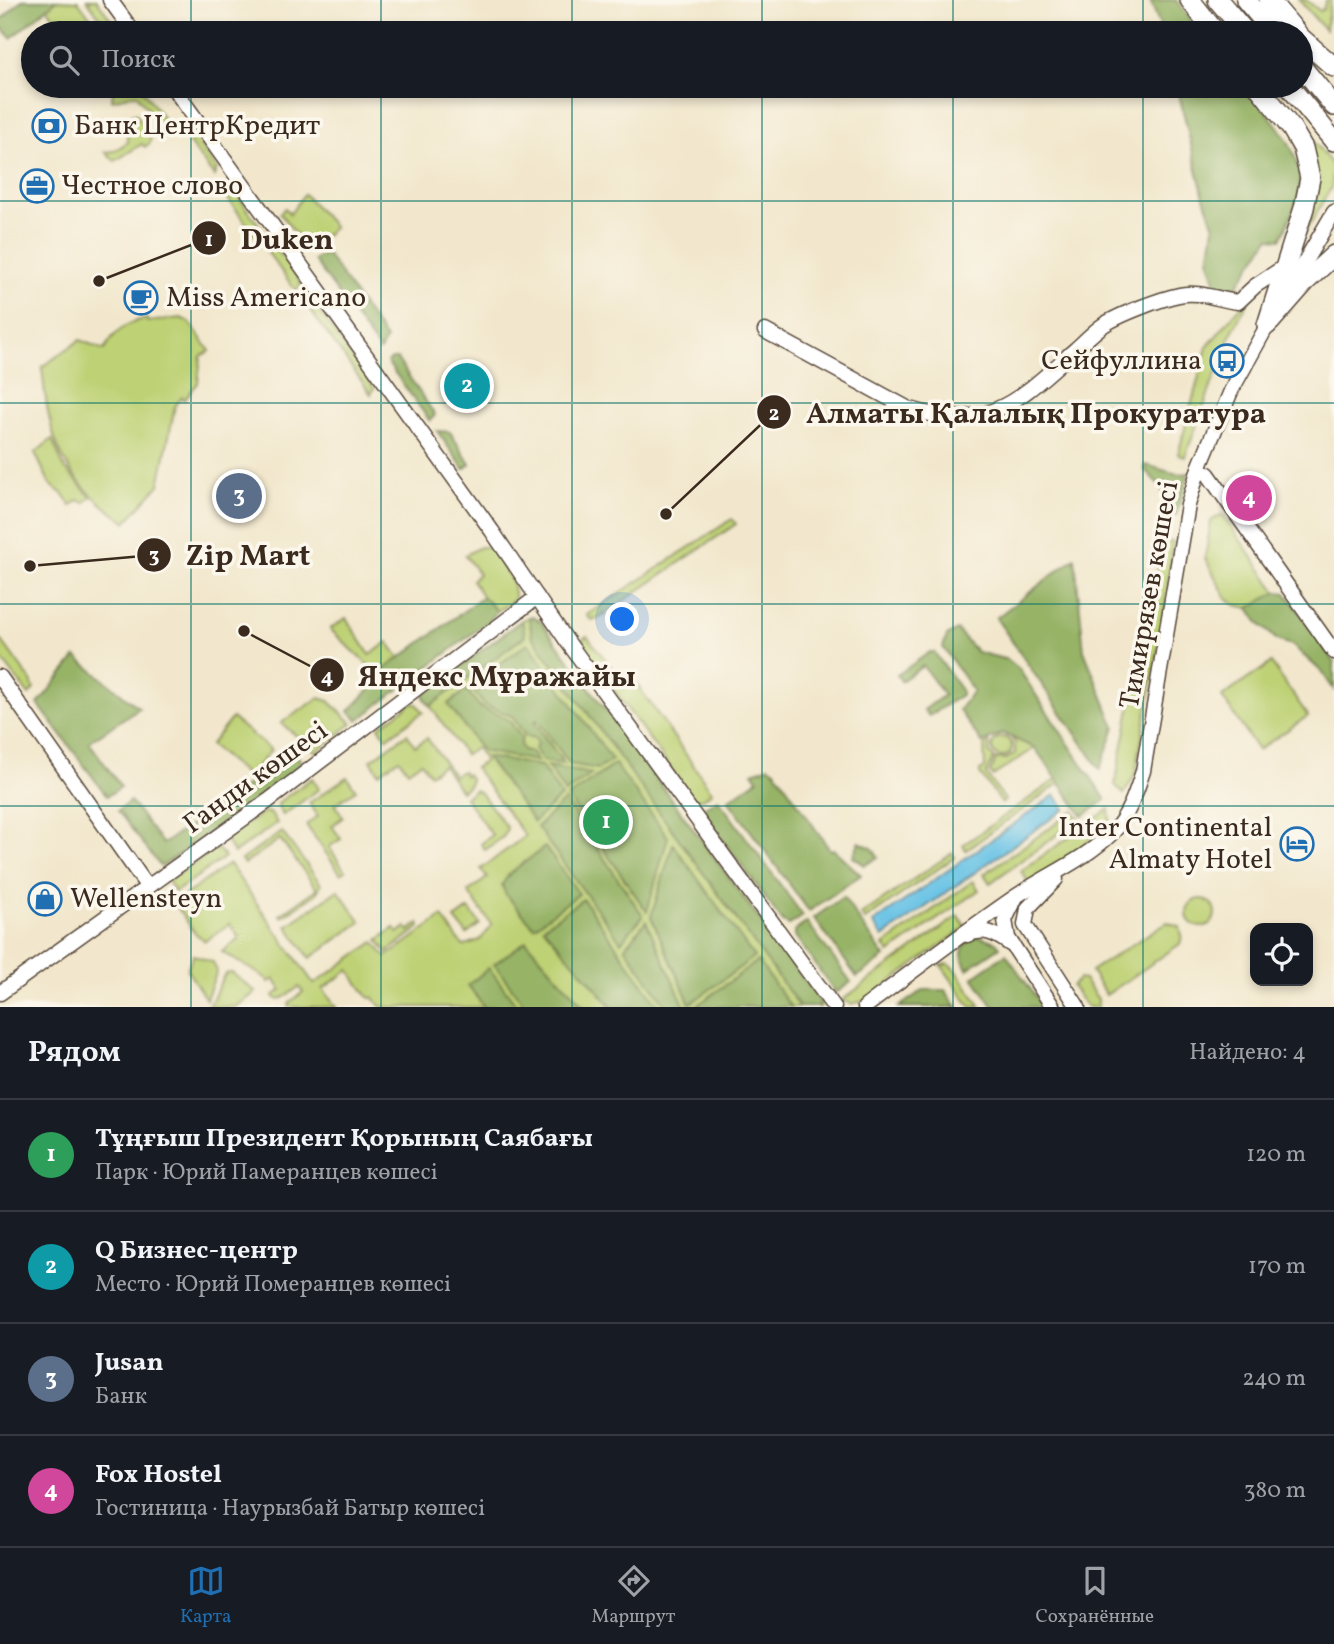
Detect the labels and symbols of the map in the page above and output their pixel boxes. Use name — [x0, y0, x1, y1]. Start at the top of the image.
bank icon: Банк ЦентрКредит — [30, 107, 68, 145]
place label: Банк ЦентрКредит — [74, 107, 320, 146]
office icon: Честное слово — [18, 167, 56, 205]
place label: Честное слово — [61, 167, 243, 206]
callout: Duken — [191, 213, 348, 264]
text: Duken — [240, 220, 334, 262]
text: 1 — [205, 226, 213, 255]
cafe icon: Miss Americano — [122, 279, 160, 317]
place label: Miss Americano — [166, 279, 366, 318]
place label: Сейфуллина — [1041, 342, 1202, 381]
bus stop icon: Сейфуллина — [1208, 342, 1246, 380]
pin: 2 — [444, 360, 490, 412]
callout: Алматы Қалалық Прокуратура — [757, 387, 1280, 438]
text: Алматы Қалалық Прокуратура — [806, 394, 1266, 436]
text: 2 — [769, 400, 779, 429]
pin: 3 — [216, 470, 262, 522]
pin: 4 — [1226, 472, 1272, 524]
street label: Тимирязев көшесі — [1111, 478, 1189, 712]
callout: Zip Mart — [137, 529, 324, 580]
text: Zip Mart — [186, 536, 310, 578]
text: 3 — [149, 542, 159, 571]
your location — [605, 602, 639, 636]
callout: Яндекс Мұражайы — [309, 650, 650, 701]
text: Яндекс Мұражайы — [358, 657, 636, 699]
text: 4 — [321, 663, 334, 692]
street label: Ганди көшесі — [176, 712, 336, 844]
pin: 1 — [583, 796, 629, 848]
place label: Inter Continental Almaty Hotel — [1058, 809, 1272, 880]
hotel icon: Inter Continental Almaty Hotel — [1278, 825, 1316, 863]
shop icon: Wellensteyn — [26, 880, 64, 918]
place label: Wellensteyn — [70, 880, 222, 919]

